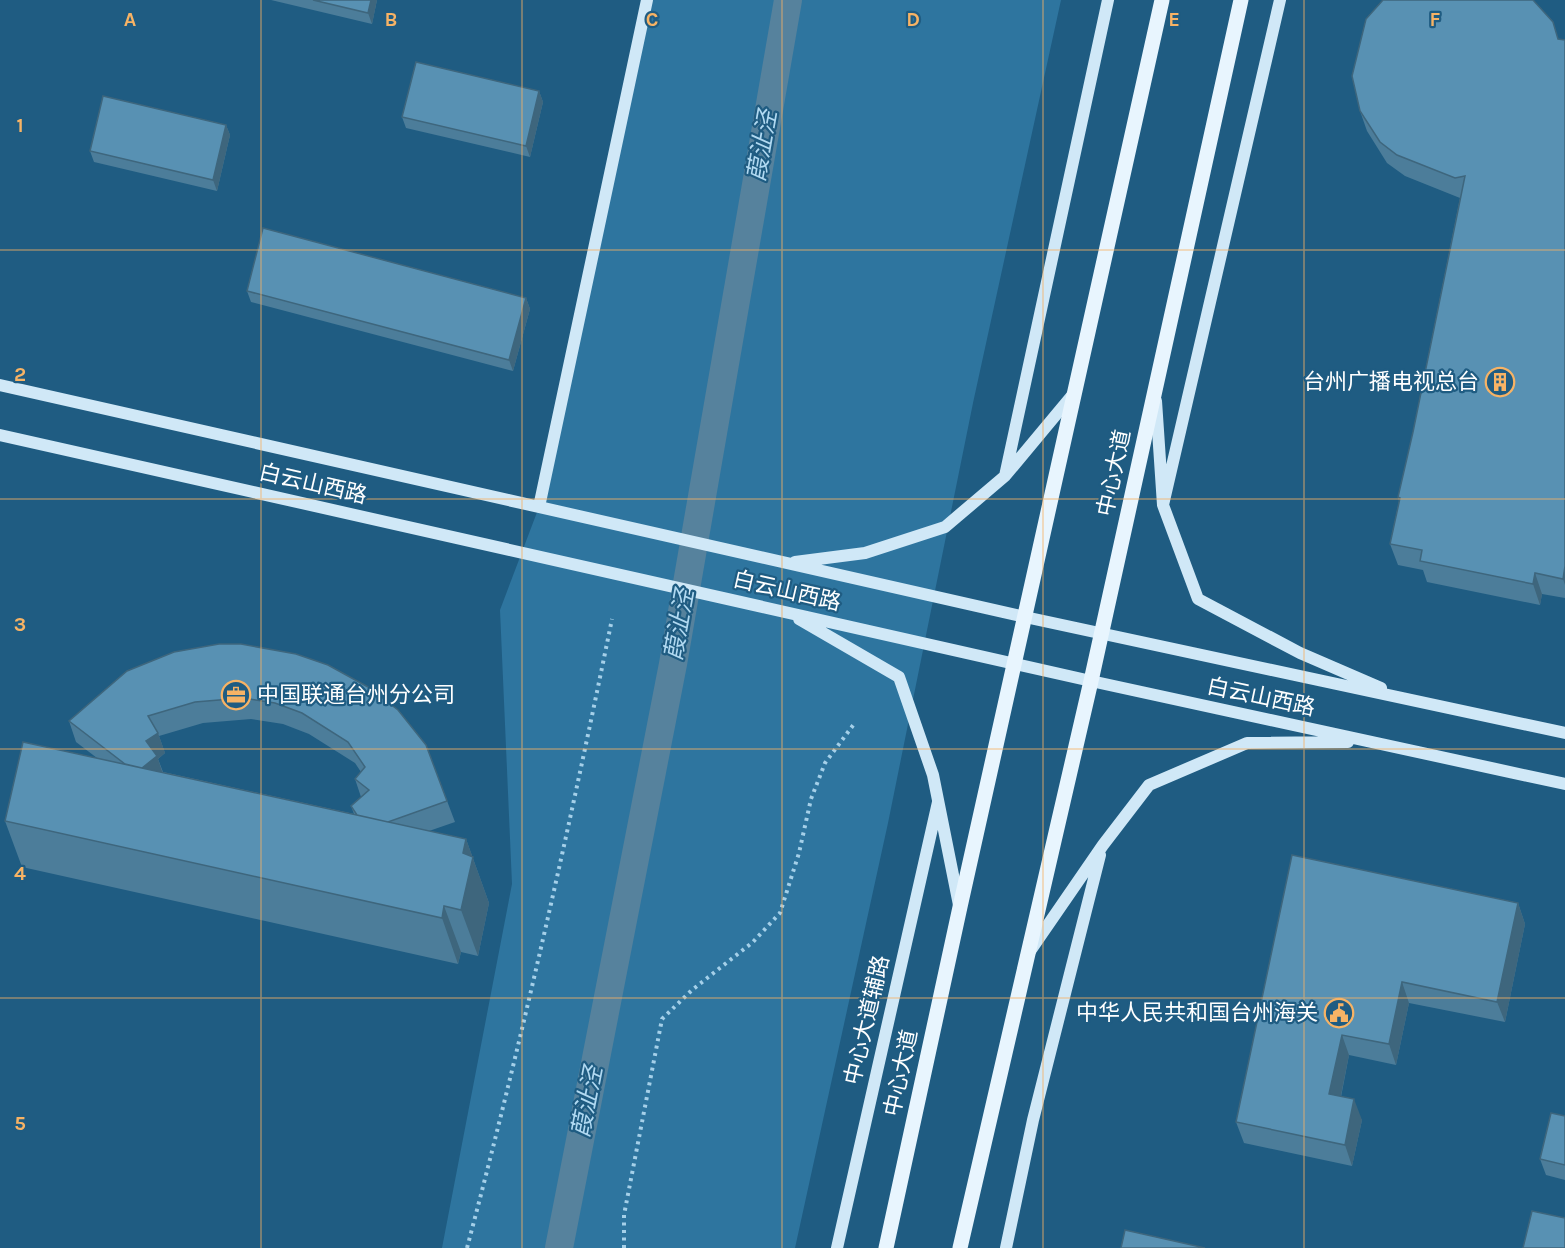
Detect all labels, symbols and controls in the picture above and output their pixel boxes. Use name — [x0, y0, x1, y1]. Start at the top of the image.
text: A — [124, 8, 137, 31]
text: B — [385, 8, 397, 31]
text: C — [646, 8, 658, 31]
text: D — [906, 8, 920, 31]
text: E — [1168, 8, 1180, 31]
text: F — [1430, 8, 1441, 31]
water label: 葭沚泾 — [742, 106, 782, 184]
text: 1 — [16, 114, 24, 137]
text: 2 — [14, 363, 26, 386]
building icon: 台州广播电视总台 — [1484, 366, 1516, 398]
place label: 台州广播电视总台 — [1303, 369, 1479, 395]
street label: 中心大道 — [1092, 427, 1136, 519]
street label: 白云山西路 — [256, 459, 370, 509]
street label: 白云山西路 — [730, 566, 844, 616]
water label: 葭沚泾 — [659, 585, 699, 663]
text: 3 — [14, 613, 26, 636]
street label: 白云山西路 — [1204, 673, 1318, 721]
office icon: 中国联通台州分公司 — [220, 679, 252, 711]
place label: 中国联通台州分公司 — [257, 682, 455, 708]
text: 4 — [14, 862, 26, 885]
street label: 中心大道辅路 — [839, 953, 895, 1087]
public building icon: 中华人民共和国台州海关 — [1323, 997, 1355, 1029]
place label: 中华人民共和国台州海关 — [1076, 1000, 1318, 1026]
street label: 中心大道 — [879, 1027, 923, 1119]
water label: 葭沚泾 — [566, 1062, 608, 1140]
text: 5 — [14, 1112, 26, 1135]

